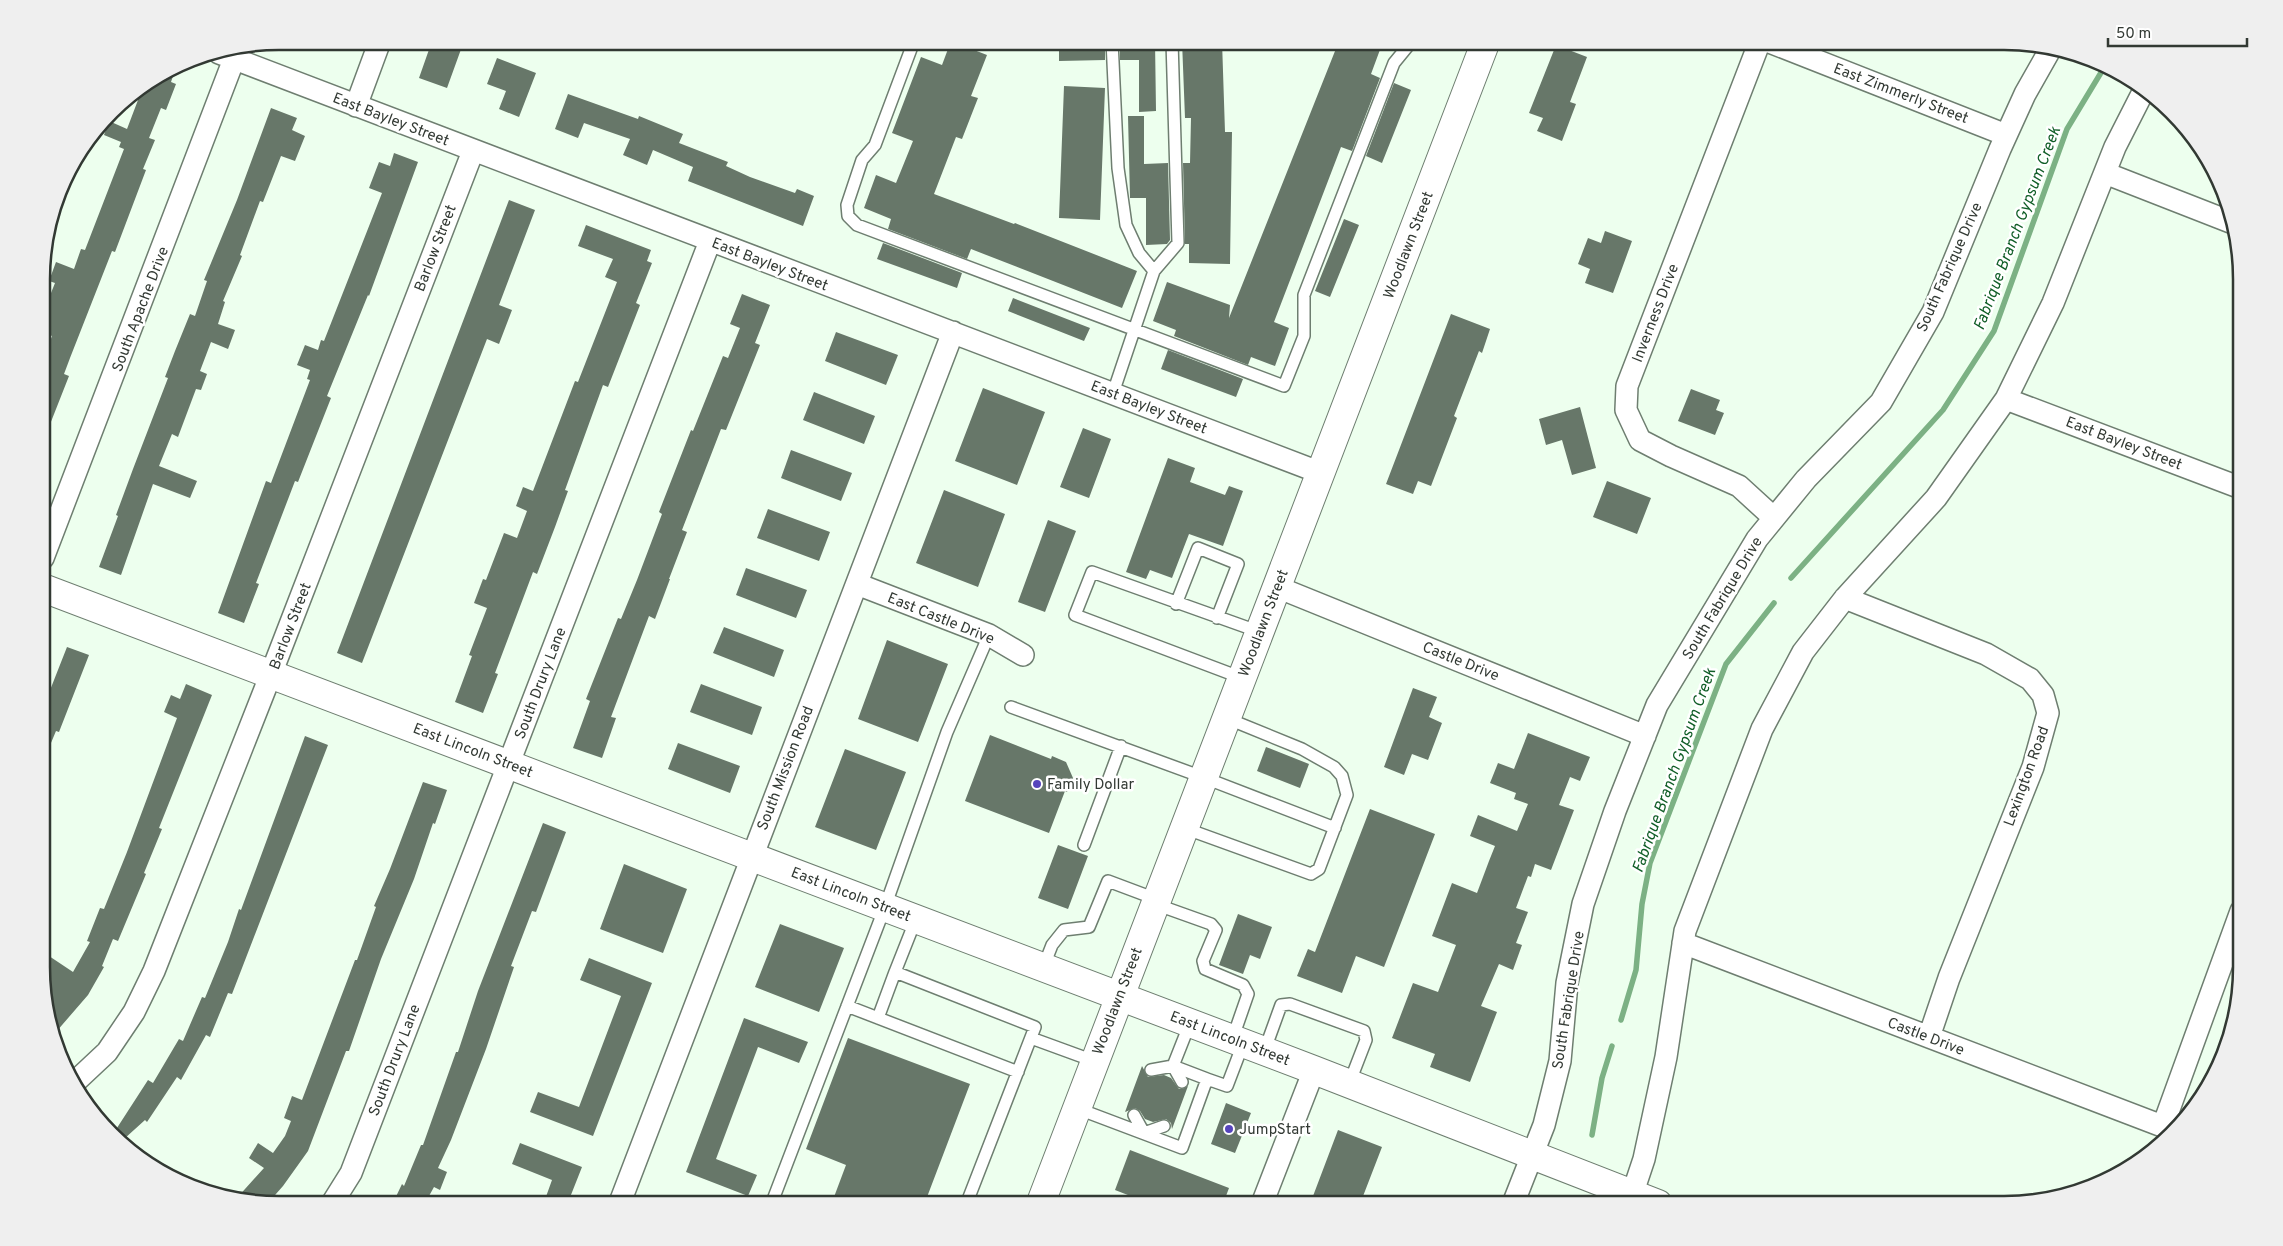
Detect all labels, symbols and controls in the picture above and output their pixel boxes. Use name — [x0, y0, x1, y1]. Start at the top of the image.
scale bar — [2108, 15, 2247, 47]
text: 50 m — [2116, 25, 2151, 44]
street label: East Zimmerly Street — [1830, 60, 1971, 129]
street label: East Bayley Street — [330, 89, 451, 151]
water label: Fabrique Branch Gypsum Creek — [1970, 123, 2066, 333]
street label: Woodlawn Street — [1380, 189, 1439, 302]
street label: South Fabrique Drive — [1913, 200, 1987, 335]
street label: Barlow Street — [411, 202, 462, 295]
street label: East Bayley Street — [709, 234, 830, 296]
street label: South Apache Drive — [109, 244, 174, 375]
street label: Inverness Drive — [1629, 262, 1684, 365]
street label: East Bayley Street — [1088, 377, 1209, 439]
street label: East Bayley Street — [2063, 413, 2184, 475]
street label: South Fabrique Drive — [1679, 534, 1767, 664]
street label: Woodlawn Street — [1235, 567, 1294, 680]
street label: Barlow Street — [266, 580, 317, 673]
street label: East Castle Drive — [884, 589, 997, 650]
street label: South Drury Lane — [511, 625, 571, 742]
street label: Castle Drive — [1419, 638, 1502, 686]
water label: Fabrique Branch Gypsum Creek — [1629, 665, 1722, 876]
street label: South Mission Road — [754, 704, 819, 833]
street label: East Lincoln Street — [410, 720, 535, 783]
street label: Lexington Road — [2000, 724, 2054, 829]
place label: Family Dollar — [1047, 776, 1135, 795]
marker: Family Dollar — [1031, 778, 1043, 790]
street label: East Lincoln Street — [788, 864, 913, 927]
street label: South Fabrique Drive — [1549, 930, 1590, 1071]
street label: Woodlawn Street — [1089, 945, 1148, 1058]
street label: South Drury Lane — [365, 1002, 425, 1119]
street label: East Lincoln Street — [1167, 1008, 1292, 1071]
street label: Castle Drive — [1884, 1014, 1967, 1061]
place label: JumpStart — [1239, 1121, 1311, 1140]
marker: JumpStart — [1223, 1123, 1235, 1135]

